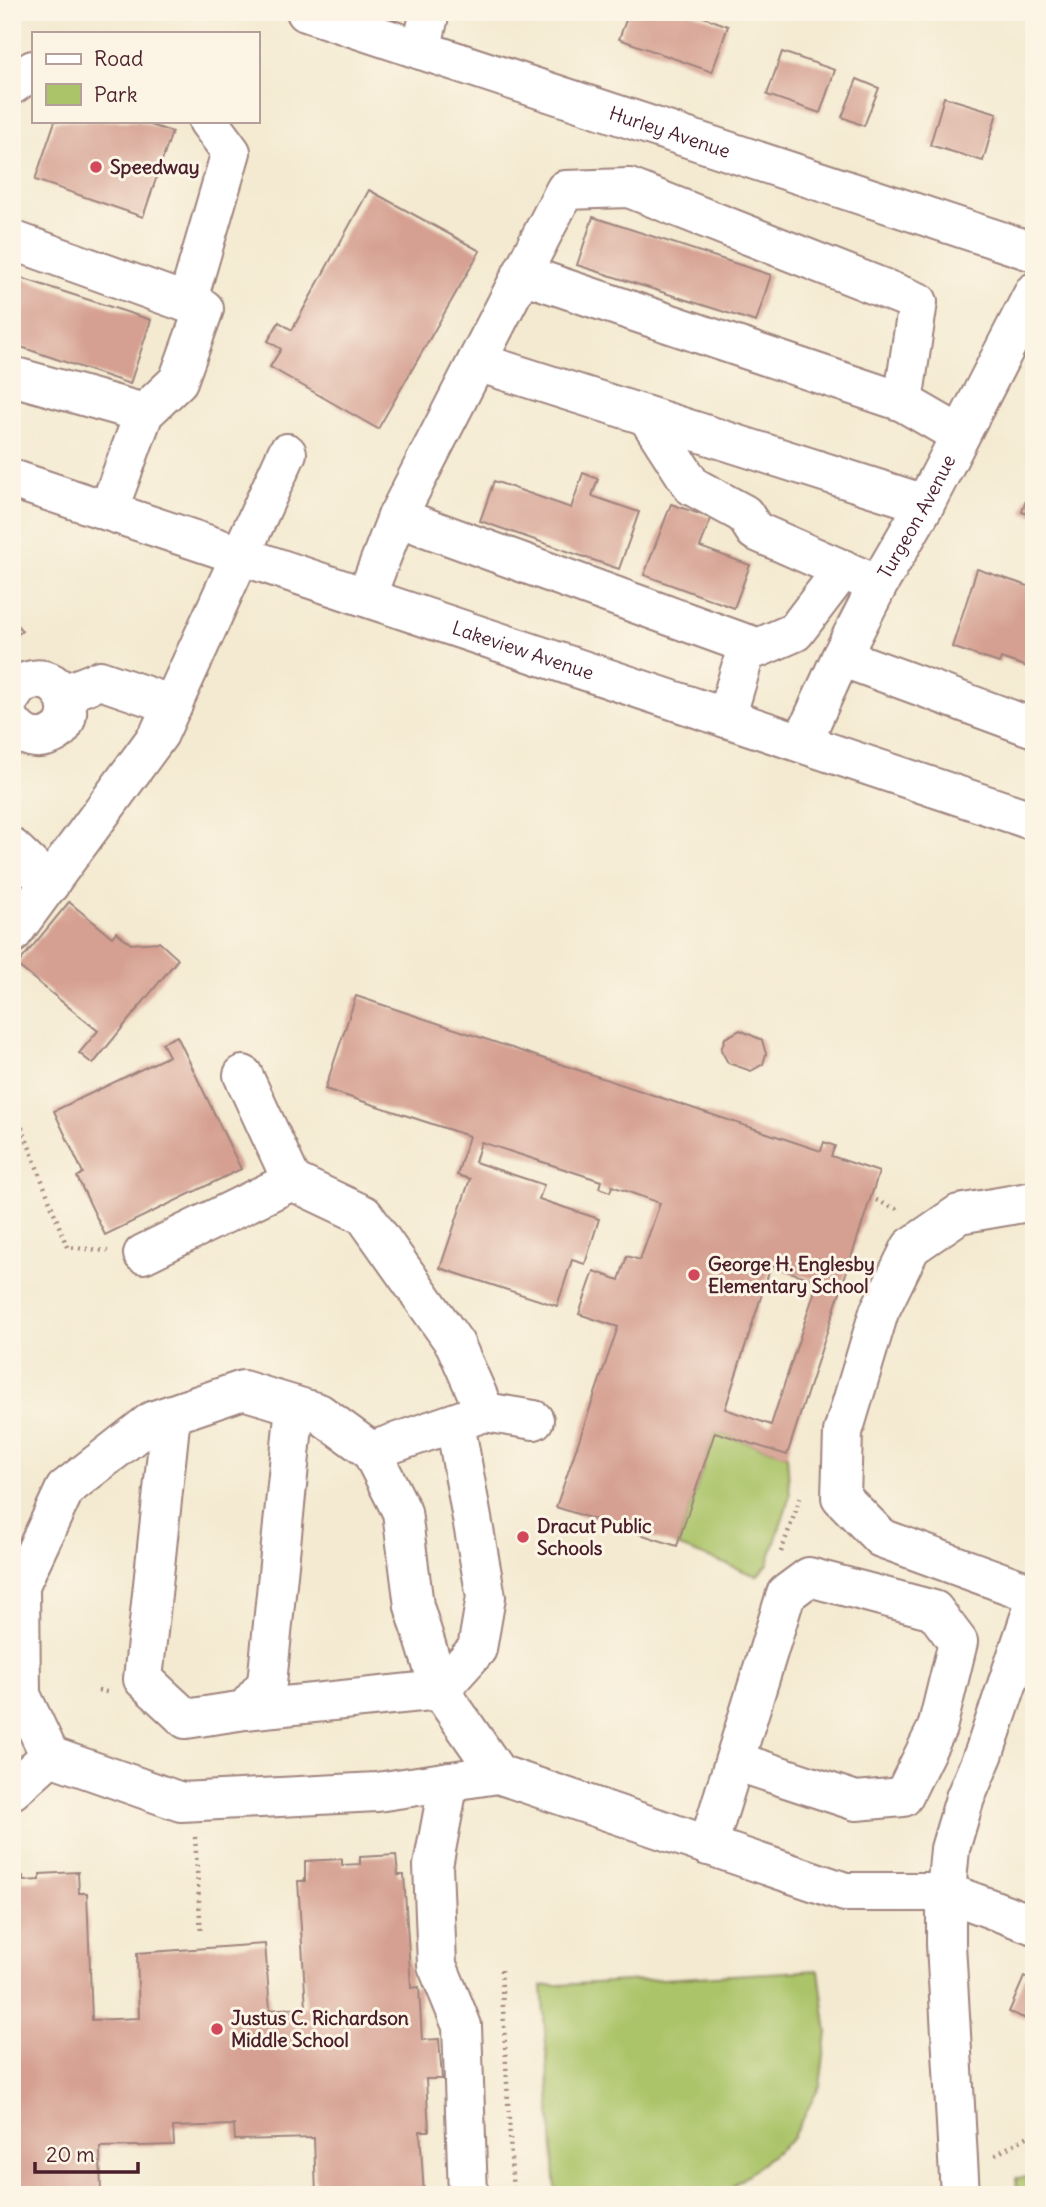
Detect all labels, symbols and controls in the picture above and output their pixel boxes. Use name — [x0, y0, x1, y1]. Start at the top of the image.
legend — [32, 32, 259, 122]
text: Road — [94, 45, 143, 72]
text: Park — [94, 81, 137, 108]
street label: Hurley Avenue — [606, 101, 733, 163]
place label: Speedway — [110, 155, 200, 179]
marker: Speedway — [88, 159, 104, 175]
street label: Turgeon Avenue — [872, 450, 960, 583]
street label: Lakeview Avenue — [449, 615, 597, 685]
place label: George H. Englesby Elementary School — [708, 1252, 875, 1298]
marker: George H. Englesby Elementary School — [686, 1267, 702, 1283]
place label: Dracut Public Schools — [537, 1514, 652, 1560]
marker: Dracut Public Schools — [515, 1529, 531, 1545]
place label: Justus C. Richardson Middle School — [231, 2006, 409, 2052]
marker: Justus C. Richardson Middle School — [209, 2021, 225, 2037]
scale bar — [35, 2130, 138, 2174]
text: 20 m — [46, 2141, 95, 2168]

